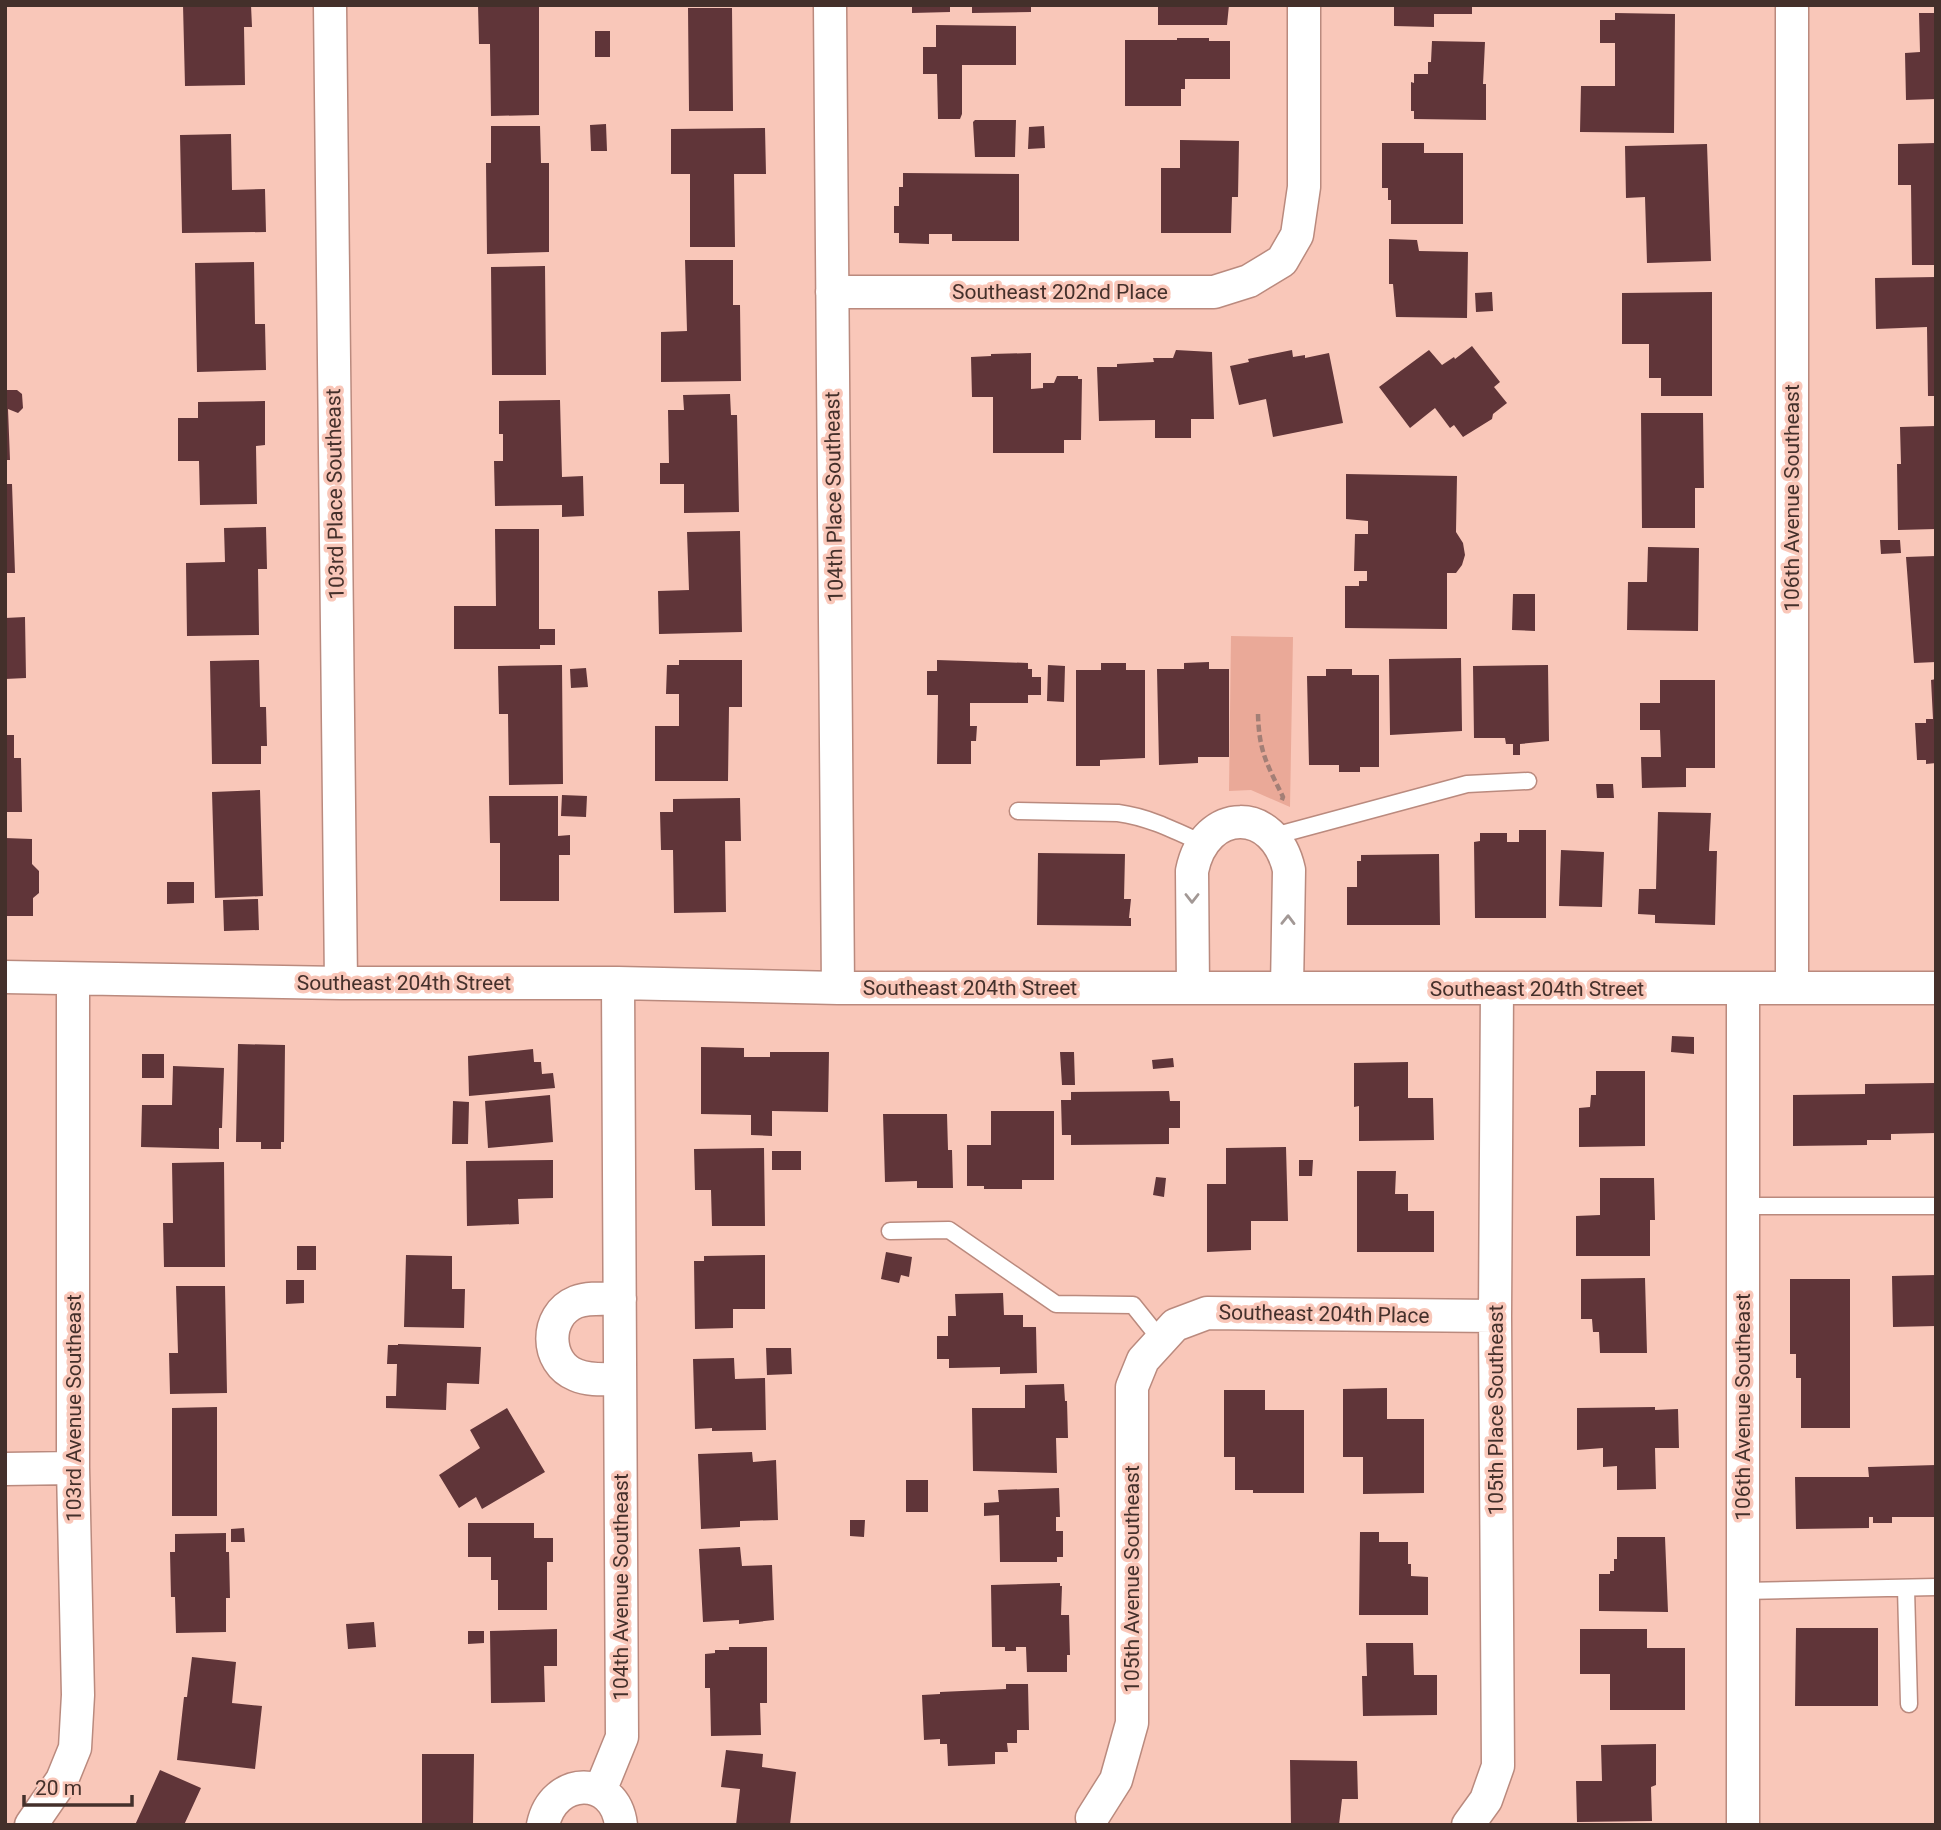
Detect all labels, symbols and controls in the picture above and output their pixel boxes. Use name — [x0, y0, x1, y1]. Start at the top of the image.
street label: Southeast 202nd Place — [952, 280, 1168, 304]
street label: 106th Avenue Southeast — [1780, 384, 1804, 612]
street label: 103rd Place Southeast — [321, 388, 349, 600]
street label: 104th Place Southeast — [820, 391, 848, 603]
one-way arrow — [1184, 893, 1200, 904]
one-way arrow — [1280, 914, 1296, 925]
street label: Southeast 204th Street — [297, 971, 511, 995]
street label: Southeast 204th Street — [863, 976, 1077, 1000]
street label: Southeast 204th Street — [1430, 977, 1644, 1001]
street label: 106th Avenue Southeast — [1731, 1293, 1755, 1521]
street label: 103rd Avenue Southeast — [62, 1294, 86, 1522]
street label: Southeast 204th Place — [1218, 1300, 1430, 1328]
street label: 105th Place Southeast — [1484, 1304, 1508, 1515]
street label: 105th Avenue Southeast — [1120, 1465, 1144, 1693]
street label: 104th Avenue Southeast — [609, 1473, 633, 1701]
scale bar — [24, 1764, 133, 1808]
text: 20 m — [35, 1776, 82, 1800]

